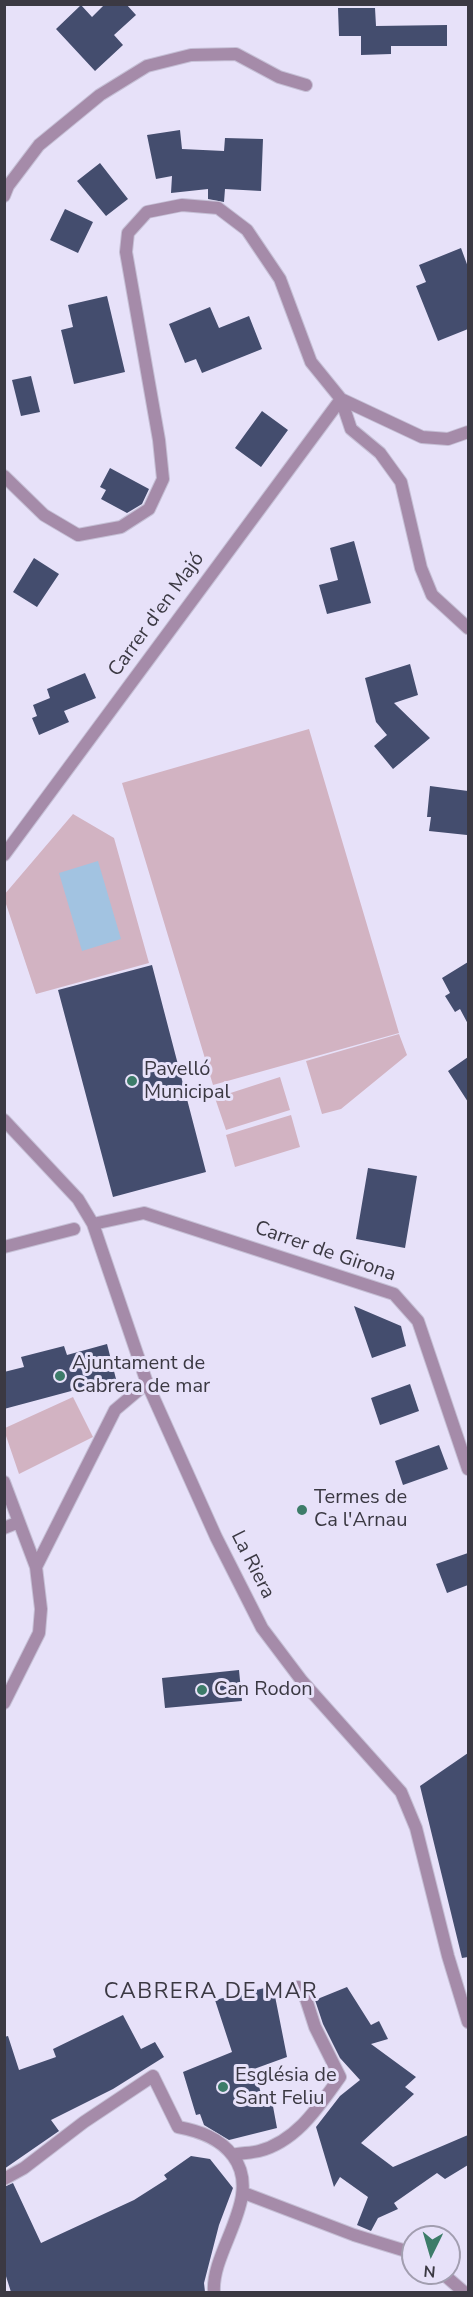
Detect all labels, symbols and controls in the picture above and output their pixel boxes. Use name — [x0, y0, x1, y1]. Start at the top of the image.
street label: Carrer d'en Majó — [104, 548, 210, 682]
place label: Pavelló Municipal — [144, 1058, 230, 1105]
marker: Pavelló Municipal — [125, 1074, 139, 1088]
street label: Carrer de Girona — [251, 1217, 399, 1287]
place label: Ajuntament de Cabrera de mar — [72, 1352, 210, 1399]
marker: Ajuntament de Cabrera de mar — [53, 1369, 67, 1383]
place label: Termes de Ca l'Arnau — [314, 1486, 407, 1533]
marker: Termes de Ca l'Arnau — [295, 1503, 309, 1517]
street label: La Riera — [225, 1527, 279, 1603]
place label: Can Rodon — [214, 1678, 313, 1702]
marker: Can Rodon — [195, 1683, 209, 1697]
district label: CABRERA DE MAR — [104, 1980, 318, 2006]
place label: Església de Sant Feliu — [235, 2064, 337, 2111]
marker: Església de Sant Feliu — [216, 2080, 230, 2094]
north arrow — [401, 2225, 461, 2285]
text: N — [423, 2259, 437, 2282]

